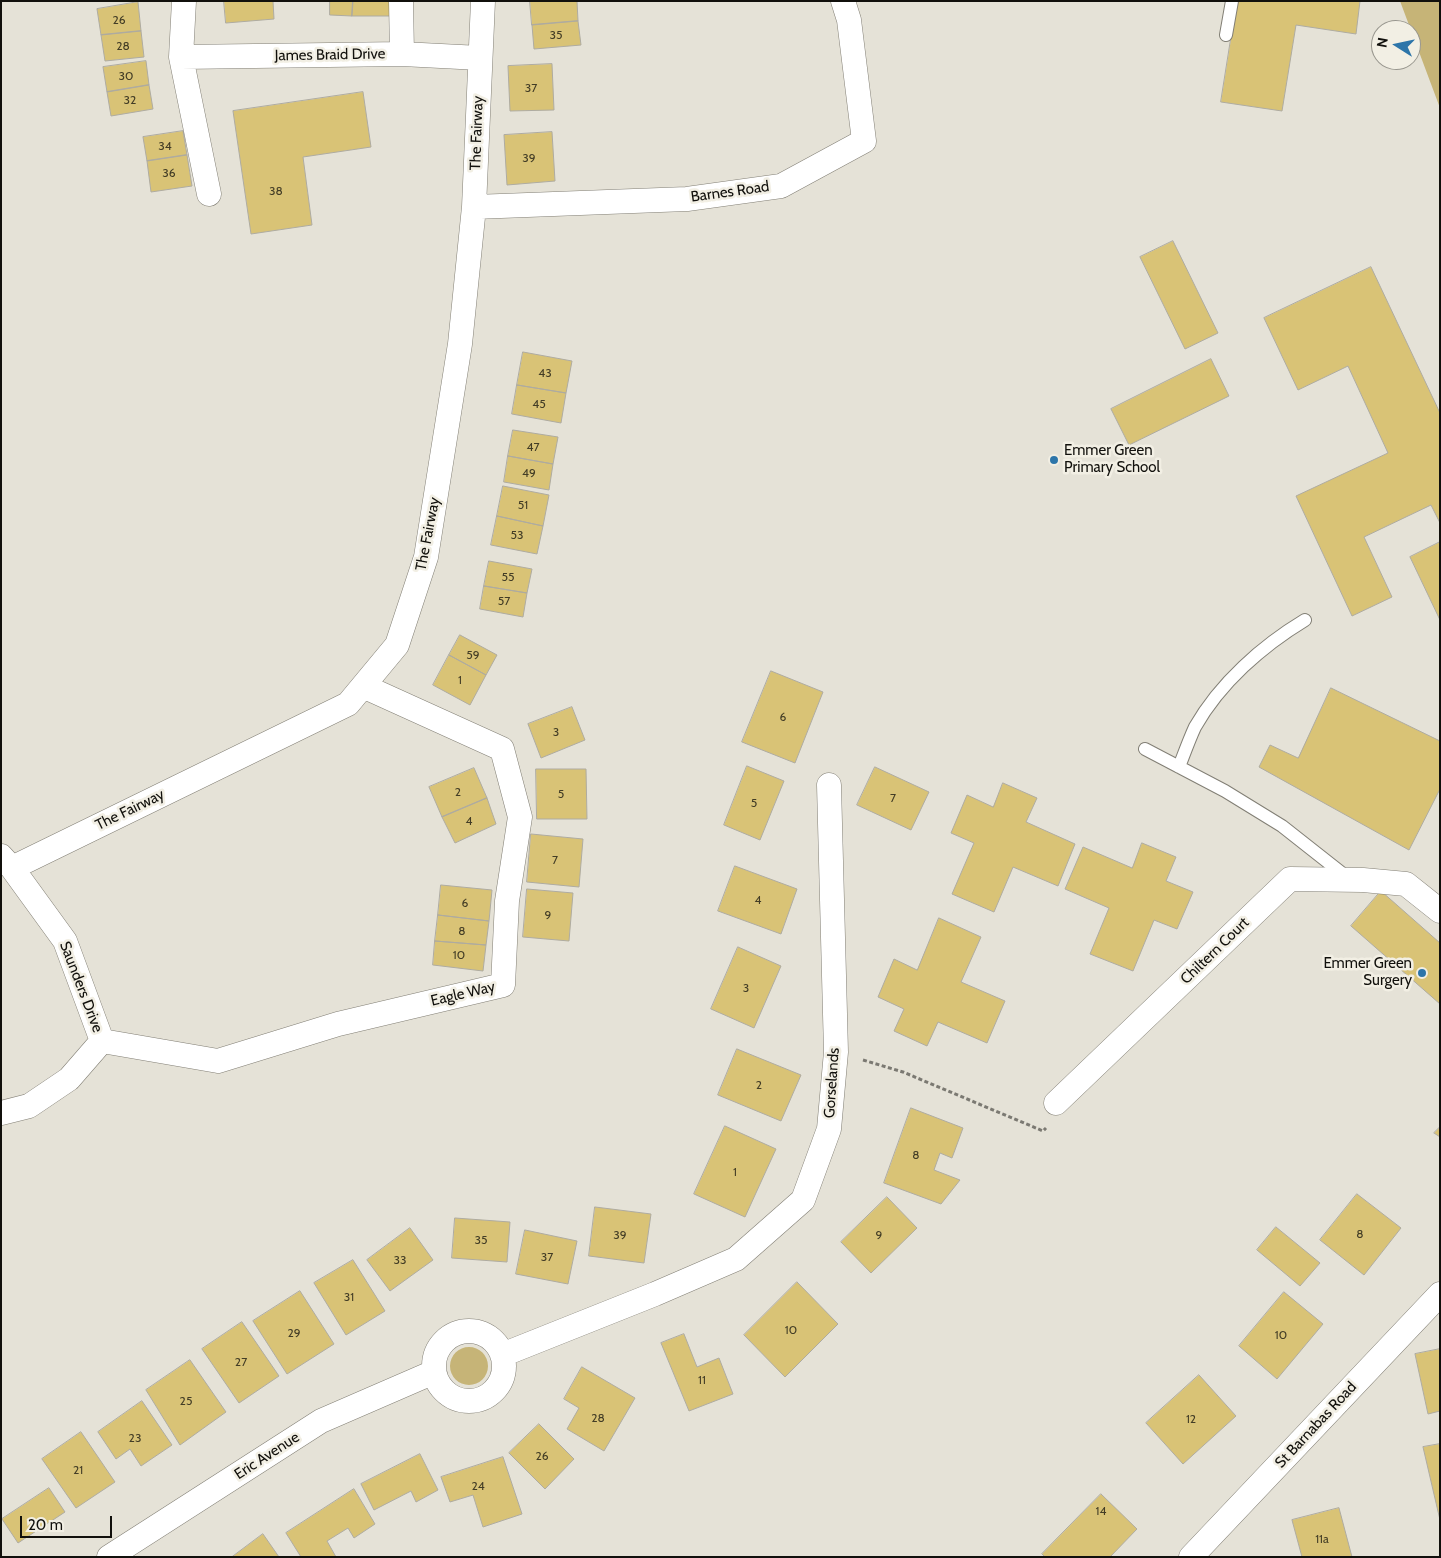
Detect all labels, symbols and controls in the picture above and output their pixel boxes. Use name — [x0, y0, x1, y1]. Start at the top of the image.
house number: 26 — [112, 13, 126, 27]
north arrow — [1371, 20, 1421, 70]
house number: 35 — [550, 28, 562, 42]
text: N — [1372, 36, 1392, 49]
house number: 28 — [116, 39, 130, 53]
street label: James Braid Drive — [275, 45, 385, 65]
house number: 30 — [119, 69, 133, 83]
house number: 37 — [525, 81, 537, 95]
house number: 32 — [124, 93, 136, 107]
street label: The Fairway — [467, 95, 487, 171]
house number: 34 — [158, 139, 172, 153]
house number: 39 — [522, 151, 536, 165]
house number: 36 — [162, 166, 176, 180]
street label: Barnes Road — [690, 178, 770, 206]
house number: 38 — [269, 184, 283, 198]
house number: 43 — [538, 366, 552, 380]
house number: 45 — [532, 397, 546, 411]
house number: 47 — [527, 440, 539, 454]
place label: Emmer Green Primary School — [1064, 442, 1160, 477]
marker: Emmer Green Primary School — [1048, 454, 1060, 466]
house number: 49 — [522, 466, 536, 480]
street label: The Fairway — [412, 496, 444, 572]
house number: 51 — [518, 498, 528, 512]
house number: 53 — [511, 528, 523, 542]
house number: 55 — [502, 570, 514, 584]
house number: 57 — [498, 594, 510, 608]
house number: 59 — [466, 648, 480, 662]
house number: 1 — [458, 673, 462, 687]
house number: 6 — [780, 710, 786, 724]
house number: 3 — [553, 725, 559, 739]
house number: 2 — [455, 785, 461, 799]
street label: The Fairway — [93, 786, 167, 834]
house number: 5 — [558, 787, 564, 801]
house number: 7 — [890, 791, 896, 805]
house number: 5 — [751, 796, 757, 810]
house number: 4 — [466, 814, 472, 828]
house number: 7 — [552, 853, 558, 867]
house number: 4 — [755, 893, 761, 907]
house number: 6 — [462, 896, 468, 910]
house number: 9 — [545, 908, 551, 922]
street label: Chiltern Court — [1177, 914, 1253, 988]
house number: 8 — [458, 924, 466, 938]
street label: Saunders Drive — [55, 939, 107, 1035]
house number: 10 — [453, 948, 465, 962]
place label: Emmer Green Surgery — [1323, 955, 1412, 990]
marker: Emmer Green Surgery — [1416, 967, 1428, 979]
street label: Eagle Way — [429, 978, 497, 1010]
house number: 3 — [743, 981, 749, 995]
street label: Gorselands — [821, 1047, 843, 1119]
house number: 2 — [756, 1078, 762, 1092]
house number: 8 — [912, 1148, 920, 1162]
house number: 1 — [733, 1165, 737, 1179]
house number: 8 — [1356, 1227, 1364, 1241]
house number: 39 — [613, 1228, 627, 1242]
house number: 9 — [876, 1228, 882, 1242]
house number: 35 — [475, 1233, 487, 1247]
house number: 37 — [541, 1250, 553, 1264]
house number: 33 — [394, 1253, 406, 1267]
house number: 31 — [344, 1290, 354, 1304]
house number: 10 — [785, 1323, 797, 1337]
house number: 29 — [287, 1326, 301, 1340]
house number: 10 — [1275, 1328, 1287, 1342]
house number: 27 — [235, 1355, 247, 1369]
house number: 11 — [698, 1373, 706, 1387]
street label: St Barnabas Road — [1272, 1378, 1360, 1472]
house number: 25 — [180, 1394, 192, 1408]
house number: 28 — [591, 1411, 605, 1425]
house number: 12 — [1186, 1412, 1196, 1426]
street label: Eric Avenue — [231, 1428, 303, 1484]
house number: 23 — [129, 1431, 141, 1445]
house number: 26 — [535, 1449, 549, 1463]
house number: 21 — [73, 1463, 83, 1477]
house number: 24 — [471, 1479, 485, 1493]
house number: 14 — [1096, 1504, 1106, 1518]
scale bar — [22, 1506, 115, 1538]
text: 20 m — [28, 1516, 63, 1534]
house number: 11a — [1315, 1532, 1329, 1546]

